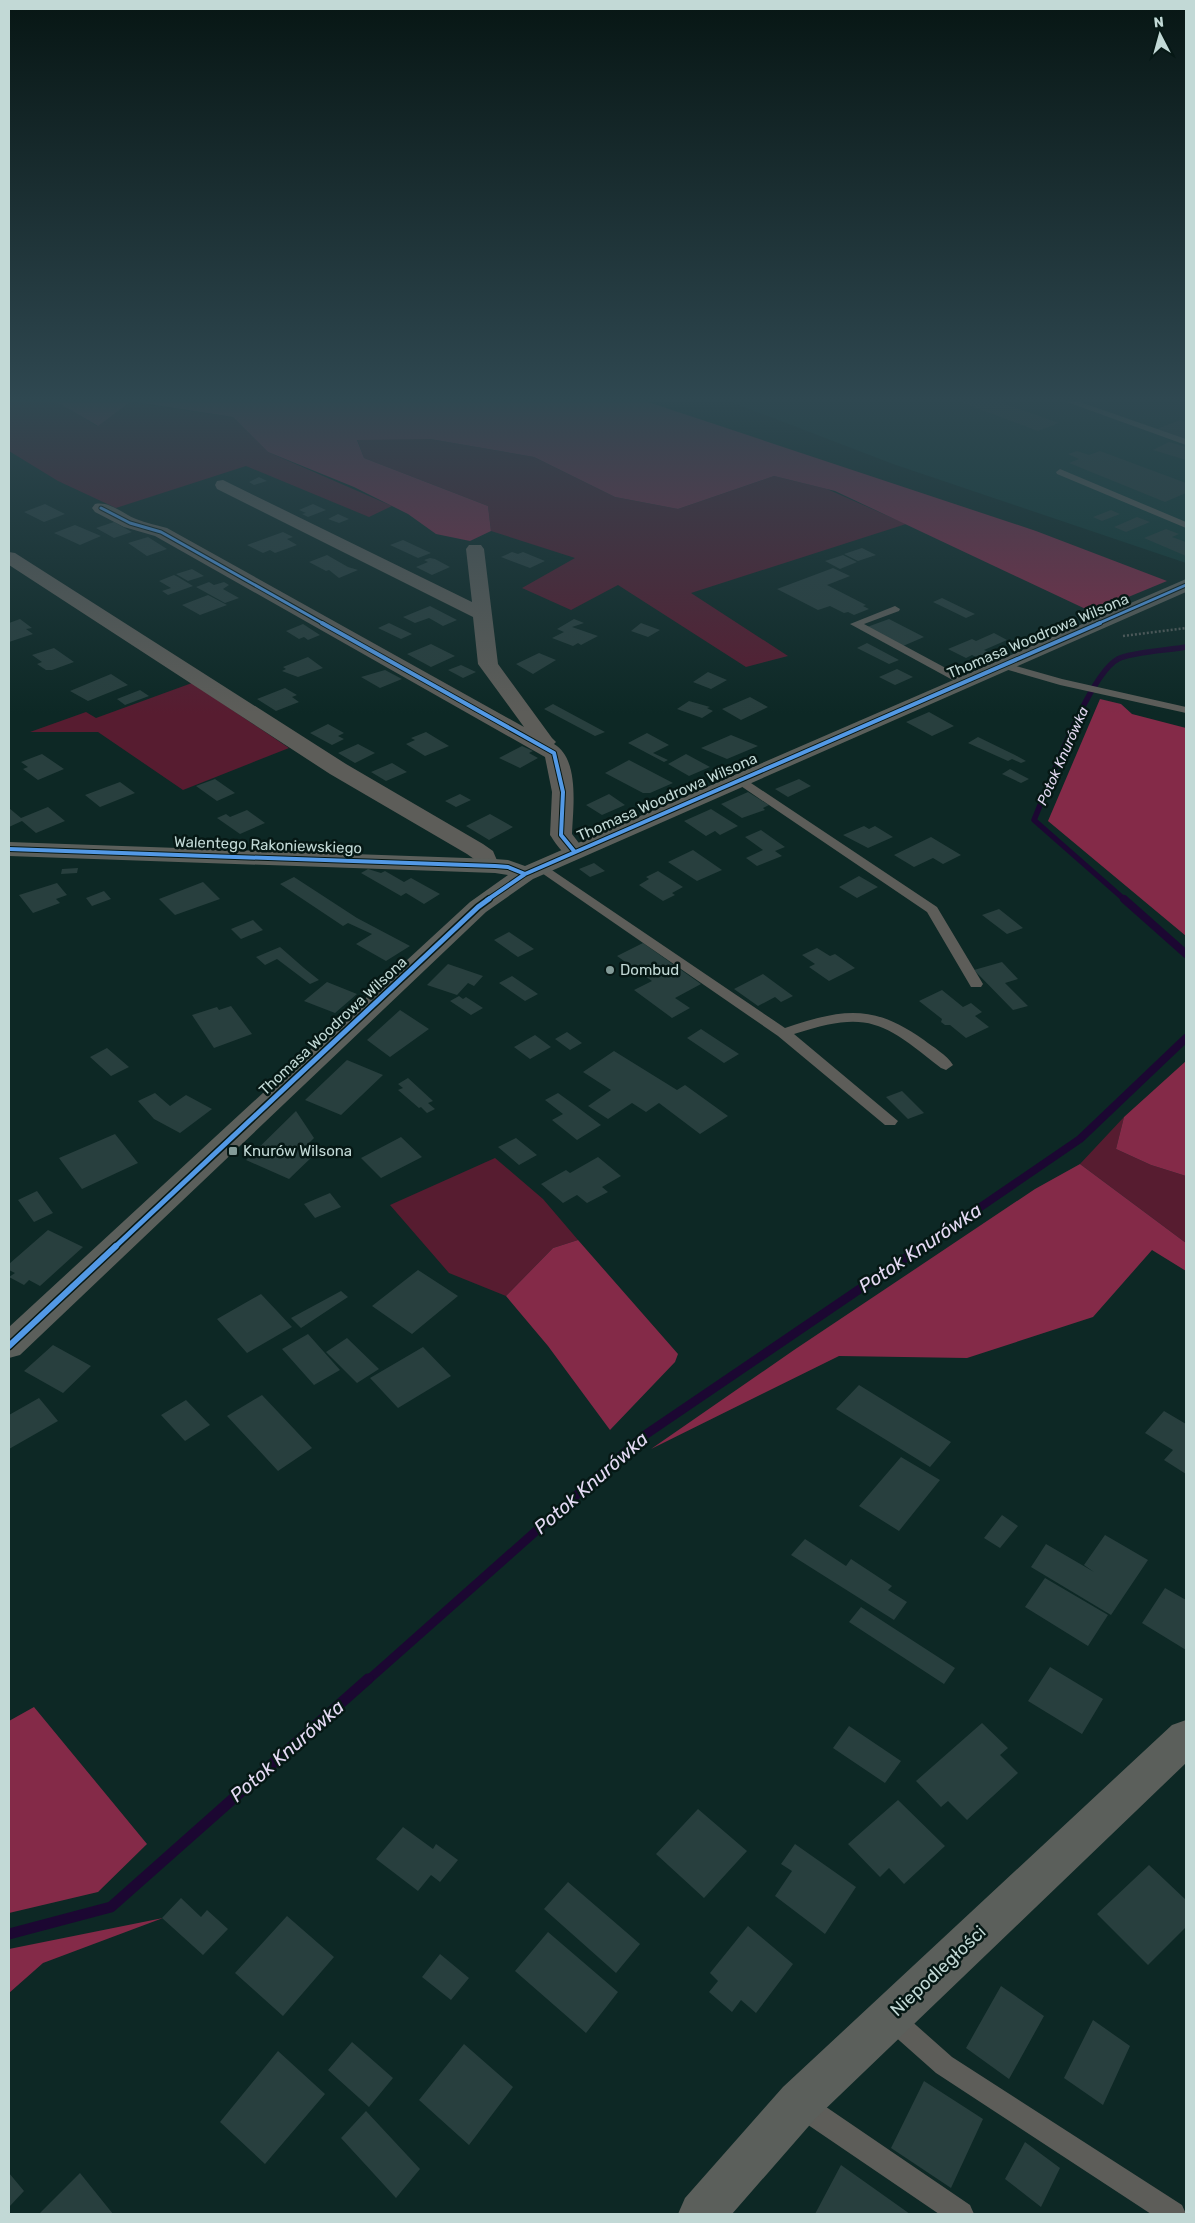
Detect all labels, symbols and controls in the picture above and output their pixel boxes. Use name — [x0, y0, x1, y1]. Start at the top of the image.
north arrow — [1135, 10, 1185, 60]
text: N — [1153, 14, 1165, 32]
street label: Thomasa Woodrowa Wilsona — [945, 590, 1131, 682]
water label: Potok Knurówka — [1034, 704, 1092, 808]
street label: Thomasa Woodrowa Wilsona — [574, 749, 760, 845]
street label: Walentego Rakoniewskiego — [174, 833, 362, 857]
street label: Thomasa Woodrowa Wilsona — [255, 953, 411, 1099]
place label: Dombud — [620, 961, 679, 979]
marker: Dombud — [604, 964, 616, 976]
place label: Knurów Wilsona — [243, 1142, 352, 1160]
marker: Knurów Wilsona — [227, 1145, 239, 1157]
water label: Potok Knurówka — [854, 1198, 986, 1298]
water label: Potok Knurówka — [529, 1427, 653, 1539]
water label: Potok Knurówka — [225, 1695, 349, 1807]
street label: Niepodległości — [886, 1921, 990, 2021]

